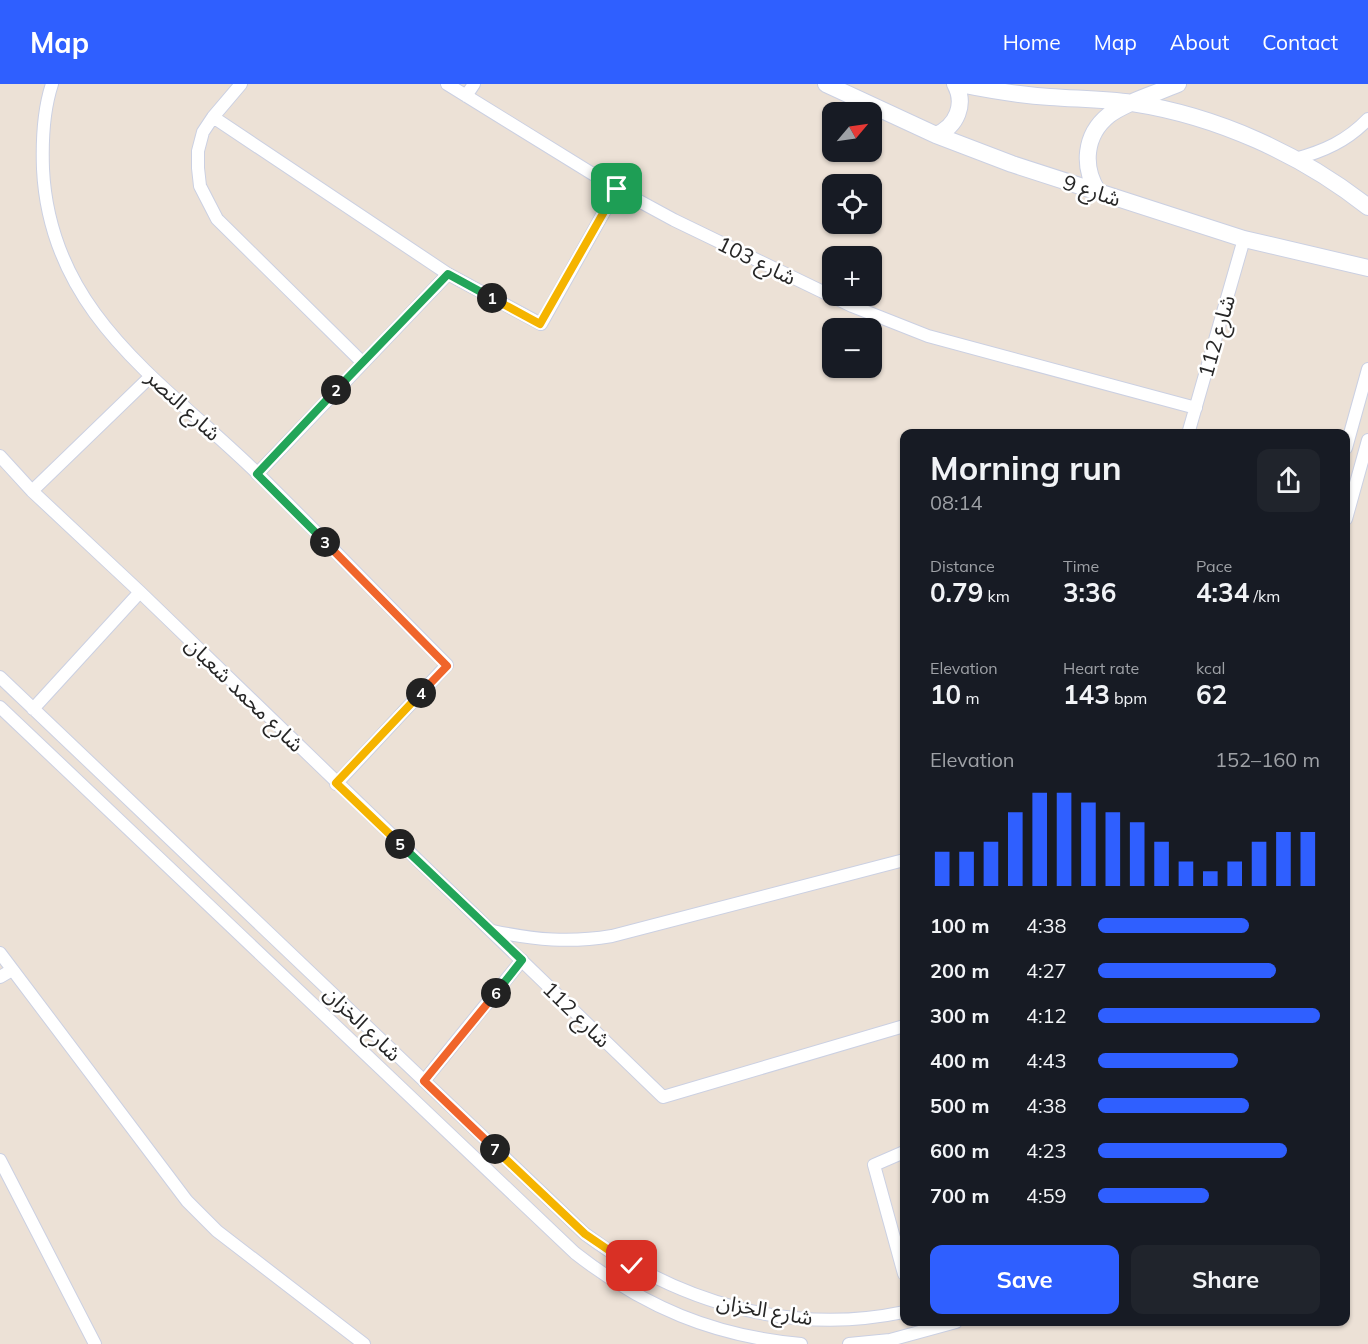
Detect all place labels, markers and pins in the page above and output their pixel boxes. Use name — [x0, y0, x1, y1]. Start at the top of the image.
pin — [591, 163, 642, 214]
pin: 1 — [477, 283, 507, 313]
pin: 2 — [321, 375, 351, 405]
pin: 3 — [310, 527, 340, 557]
pin: 4 — [406, 678, 436, 708]
pin: 5 — [385, 829, 415, 859]
pin: 6 — [481, 978, 511, 1008]
pin: 7 — [480, 1134, 510, 1164]
pin — [606, 1240, 657, 1291]

